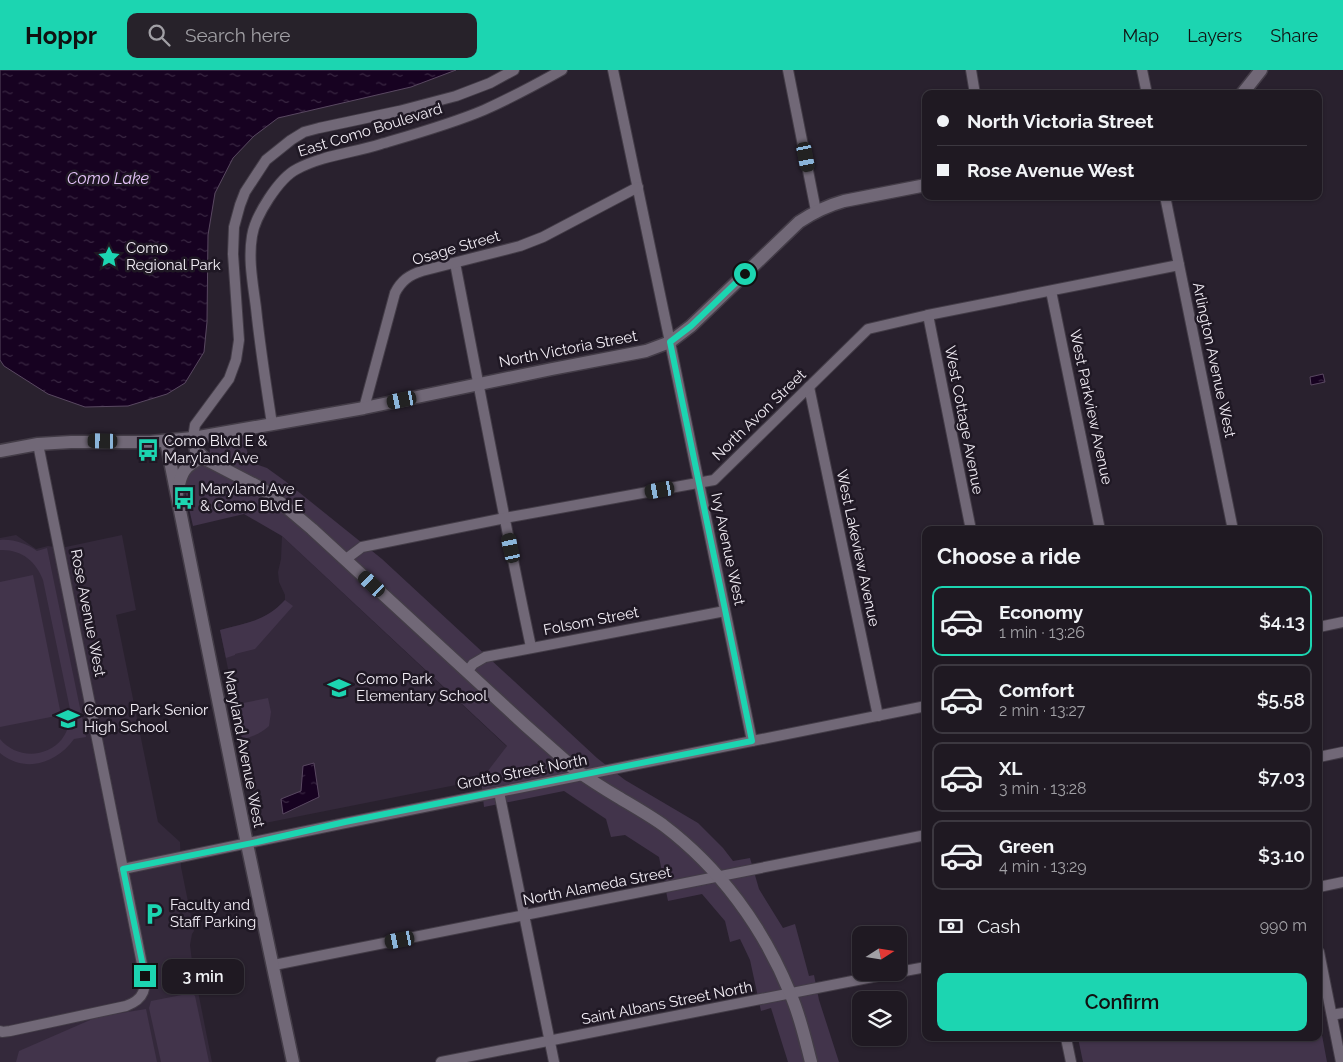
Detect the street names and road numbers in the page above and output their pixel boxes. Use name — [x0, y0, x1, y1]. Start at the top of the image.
street label: East Como Boulevard — [296, 99, 444, 161]
street label: Osage Street — [410, 227, 502, 269]
street label: Arlington Avenue West — [1189, 281, 1239, 439]
street label: North Victoria Street — [497, 327, 639, 371]
street label: West Parkview Avenue — [1066, 328, 1116, 486]
street label: West Cottage Avenue — [941, 344, 987, 496]
street label: North Avon Street — [708, 366, 810, 464]
street label: West Lakeview Avenue — [833, 468, 884, 628]
street label: Ivy Avenue West — [707, 491, 749, 607]
street label: Rose Avenue West — [67, 548, 109, 678]
street label: Folsom Street — [542, 603, 640, 639]
street label: Maryland Avenue West — [220, 669, 268, 829]
street label: Grotto Street North — [455, 751, 589, 793]
street label: North Alameda Street — [521, 863, 673, 909]
street label: Saint Albans Street North — [580, 978, 754, 1028]

